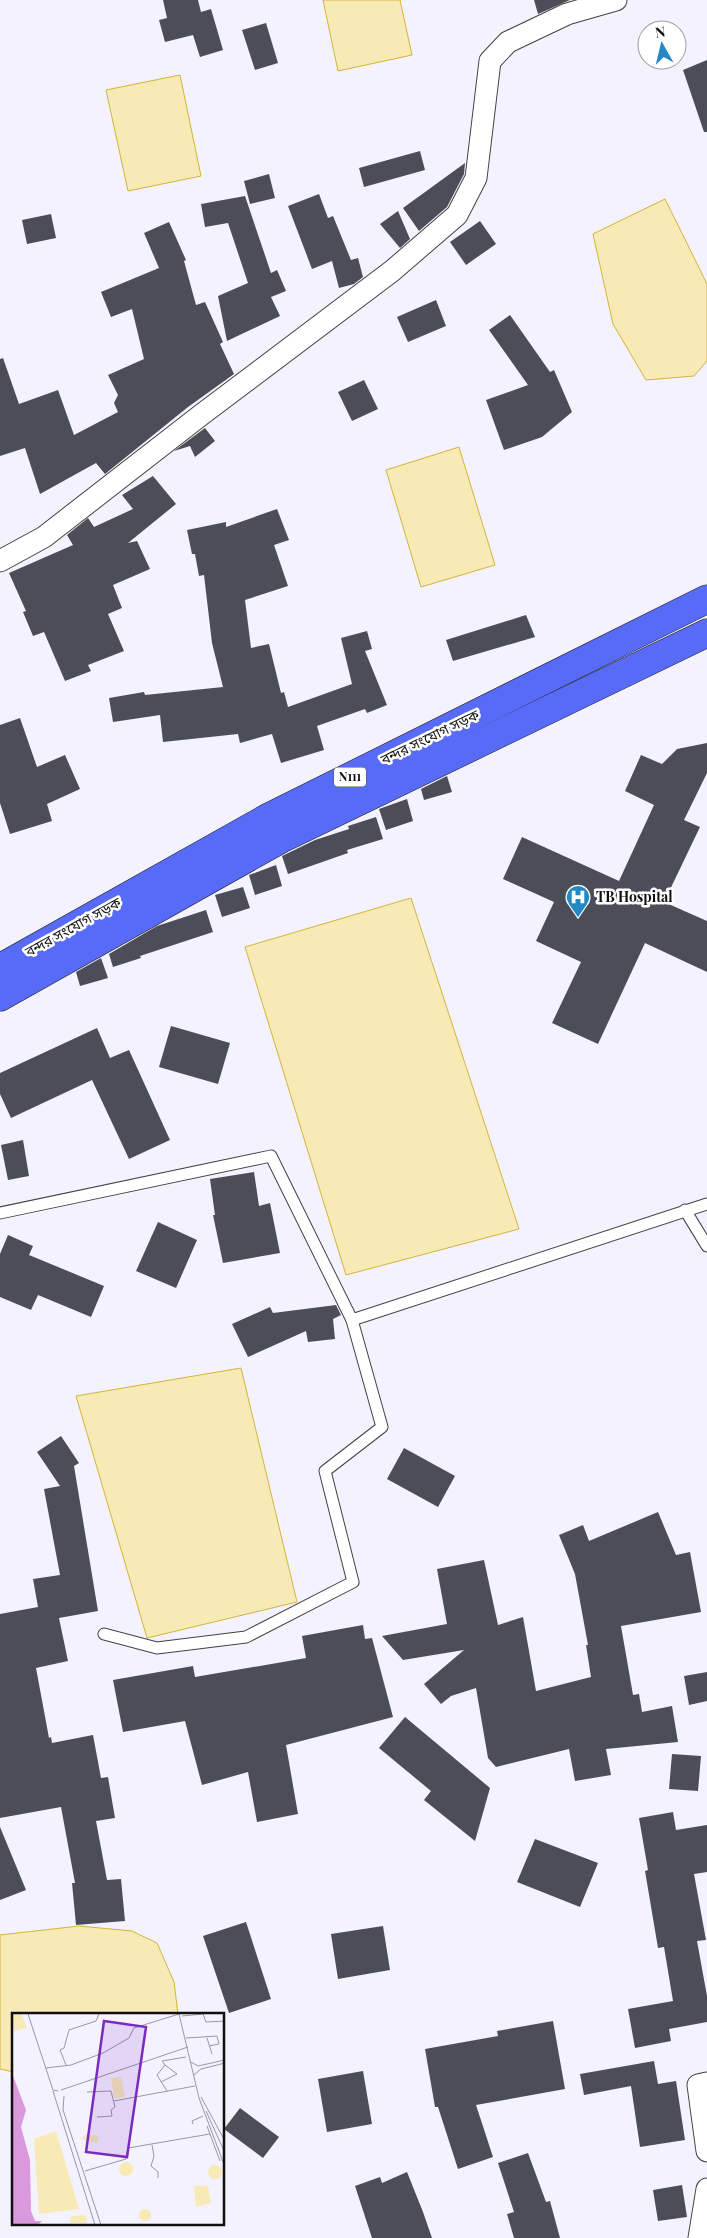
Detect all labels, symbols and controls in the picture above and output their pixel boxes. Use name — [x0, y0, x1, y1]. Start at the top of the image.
north arrow — [637, 20, 687, 70]
text: N — [654, 22, 666, 42]
street label: বন্দর সংযোগ সড়ক — [377, 704, 483, 769]
road number: N111 — [334, 768, 366, 786]
hospital icon: TB Hospital — [565, 884, 591, 918]
place label: TB Hospital — [596, 887, 673, 906]
street label: বন্দর সংযোগ সড়ক — [20, 892, 125, 961]
inset map — [12, 2013, 225, 2226]

